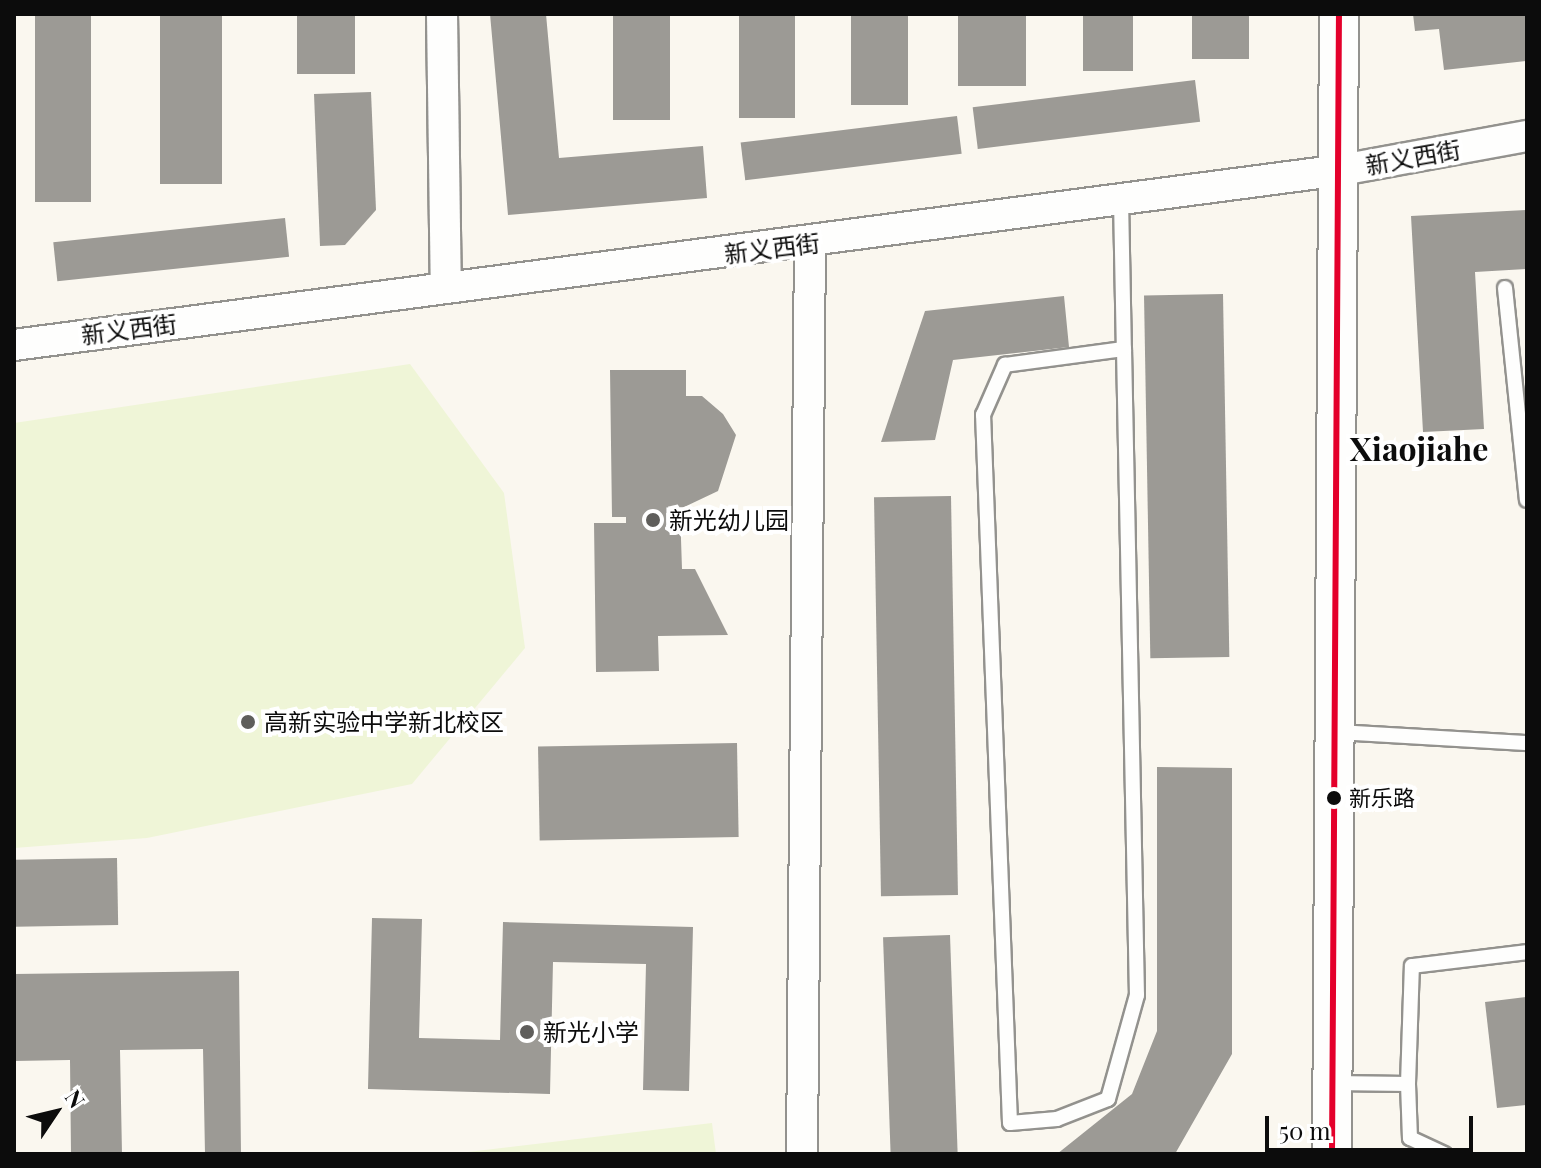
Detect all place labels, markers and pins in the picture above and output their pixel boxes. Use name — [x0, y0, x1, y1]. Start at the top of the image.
place label: 新光幼儿园 — [669, 506, 789, 534]
marker: 新光幼儿园 — [644, 511, 662, 529]
place label: 高新实验中学新北校区 — [264, 708, 504, 736]
marker: 高新实验中学新北校区 — [239, 713, 257, 731]
place label: 新乐路 — [1349, 785, 1415, 811]
marker: 新乐路 — [1326, 790, 1342, 806]
place label: 新光小学 — [543, 1018, 639, 1046]
marker: 新光小学 — [518, 1023, 536, 1041]

